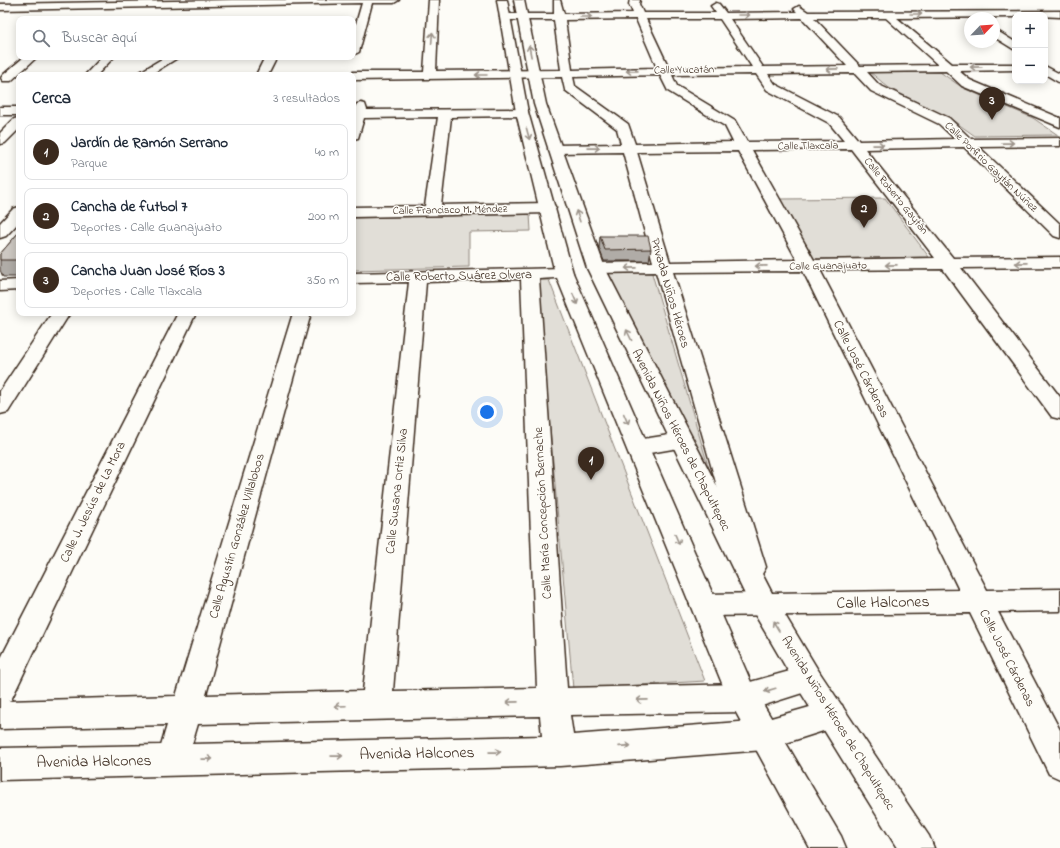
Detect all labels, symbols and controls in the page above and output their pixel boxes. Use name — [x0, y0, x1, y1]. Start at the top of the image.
one-way arrow — [909, 10, 922, 18]
one-way arrow — [737, 11, 750, 19]
north arrow — [964, 12, 1000, 48]
map controls — [1012, 12, 1048, 84]
button: + — [1012, 12, 1048, 48]
one-way arrow — [579, 13, 592, 21]
search box — [16, 16, 356, 60]
icon: search — [30, 27, 52, 49]
text: Buscar aquí — [62, 27, 137, 49]
one-way arrow — [428, 32, 436, 45]
one-way arrow — [525, 45, 533, 58]
button: − — [1012, 48, 1048, 84]
street label: Calle Yucatán — [654, 61, 714, 79]
one-way arrow — [970, 63, 983, 71]
one-way arrow — [826, 65, 839, 73]
one-way arrow — [626, 67, 639, 75]
one-way arrow — [475, 71, 488, 79]
text: Cerca — [32, 86, 71, 111]
pin: 3 — [979, 87, 1005, 120]
text: 3 resultados — [273, 89, 340, 108]
street label: Calle Porfirio Gaytán Núñez — [940, 118, 1041, 217]
one-way arrow — [525, 128, 532, 141]
text: Jardín de Ramón Serrano — [71, 132, 228, 154]
street label: Calle Tlaxcala — [778, 137, 839, 155]
one-way arrow — [1001, 139, 1014, 147]
one-way arrow — [871, 141, 884, 149]
text: 1 — [44, 143, 48, 162]
text: 40 m — [315, 143, 339, 162]
one-way arrow — [587, 144, 600, 152]
text: Parque — [71, 154, 107, 173]
street label: Calle Roberto Gaytán — [859, 154, 932, 238]
pin: 2 — [851, 195, 877, 228]
text: Cancha de futbol 7 — [71, 196, 188, 218]
street label: Calle Francisco M. Méndez — [393, 201, 508, 219]
text: 2 — [43, 207, 49, 226]
text: 200 m — [308, 207, 339, 226]
one-way arrow — [574, 209, 581, 222]
text: Deportes · Calle Guanajuato — [71, 218, 222, 237]
street label: Privada Niños Héroes — [645, 236, 695, 351]
street label: Calle Guanajuato — [789, 257, 867, 275]
one-way arrow — [1015, 259, 1028, 267]
text: Cancha Juan José Ríos 3 — [71, 260, 225, 282]
one-way arrow — [885, 261, 898, 269]
one-way arrow — [755, 263, 768, 270]
one-way arrow — [625, 264, 638, 272]
street label: Calle Roberto Suárez Olvera — [386, 265, 532, 287]
text: 3 — [43, 271, 49, 290]
text: 350 m — [307, 271, 339, 290]
text: Deportes · Calle Tlaxcala — [71, 282, 202, 301]
one-way arrow — [572, 293, 580, 305]
street label: Calle José Cárdenas — [828, 317, 894, 421]
one-way arrow — [625, 329, 632, 341]
street label: Avenida Niños Héroes de Chapultepec — [627, 346, 735, 534]
your location — [477, 402, 497, 422]
one-way arrow — [623, 413, 630, 425]
street label: Calle María Concepción Bernache — [529, 426, 557, 600]
street label: Calle Susana Ortiz Silva — [381, 427, 413, 555]
street label: Calle J. Jesús de La Mora — [55, 438, 131, 566]
pin: 1 — [578, 447, 604, 480]
street label: Calle Agustín González Villalobos — [204, 451, 271, 621]
one-way arrow — [674, 532, 681, 544]
street label: Calle Halcones — [836, 590, 930, 616]
street label: Calle José Cárdenas — [974, 606, 1040, 710]
one-way arrow — [772, 620, 780, 632]
street label: Avenida Niños Héroes de Chapultepec — [776, 632, 900, 814]
one-way arrow — [764, 687, 777, 694]
one-way arrow — [636, 696, 649, 704]
one-way arrow — [506, 698, 519, 706]
one-way arrow — [334, 702, 347, 709]
street label: Avenida Halcones — [359, 741, 475, 767]
one-way arrow — [618, 742, 631, 749]
one-way arrow — [488, 748, 501, 756]
street label: Avenida Halcones — [36, 749, 152, 775]
one-way arrow — [330, 752, 343, 760]
one-way arrow — [200, 755, 213, 763]

